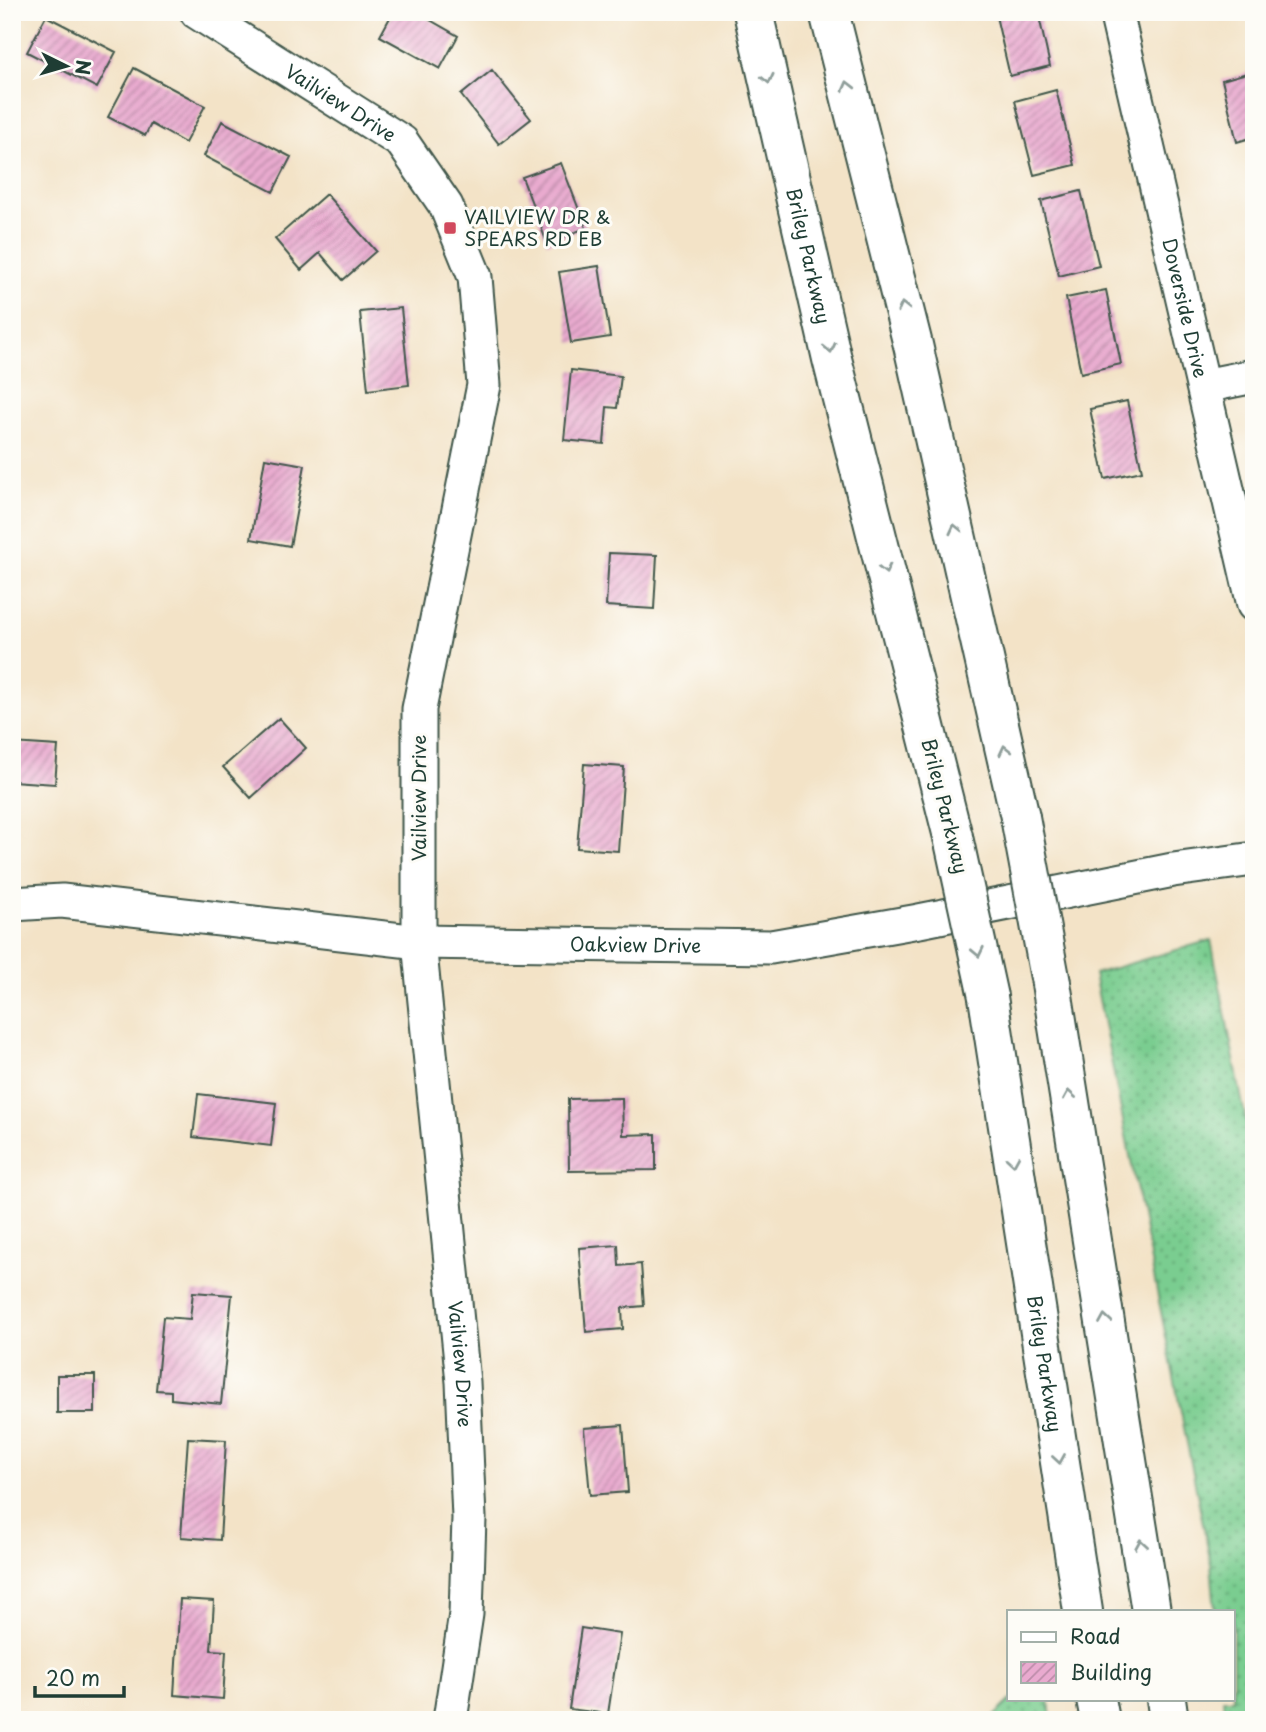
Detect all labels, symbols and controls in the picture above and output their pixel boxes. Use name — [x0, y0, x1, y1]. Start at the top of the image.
north arrow — [32, 32, 102, 102]
street label: Vailview Drive — [280, 56, 402, 148]
text: N — [69, 59, 99, 76]
one-way arrow — [760, 73, 774, 85]
one-way arrow — [842, 80, 856, 92]
street label: Briley Parkway — [780, 185, 838, 326]
place label: VAILVIEW DR & SPEARS RD EB — [464, 202, 610, 252]
marker: VAILVIEW DR & SPEARS RD EB — [442, 220, 458, 236]
street label: Doverside Drive — [1156, 235, 1216, 380]
one-way arrow — [897, 301, 911, 313]
one-way arrow — [821, 342, 836, 354]
one-way arrow — [948, 523, 963, 535]
one-way arrow — [877, 563, 891, 575]
street label: Vailview Drive — [404, 735, 432, 861]
street label: Briley Parkway — [916, 735, 976, 876]
one-way arrow — [999, 744, 1013, 756]
street label: Oakview Drive — [570, 929, 701, 959]
one-way arrow — [970, 946, 985, 958]
one-way arrow — [1062, 1089, 1077, 1101]
one-way arrow — [1005, 1155, 1020, 1167]
street label: Briley Parkway — [1021, 1293, 1070, 1434]
street label: Vailview Drive — [442, 1299, 480, 1428]
one-way arrow — [1098, 1313, 1113, 1325]
one-way arrow — [1051, 1453, 1066, 1465]
one-way arrow — [1134, 1538, 1149, 1550]
legend — [1007, 1610, 1234, 1700]
text: Road — [1070, 1619, 1121, 1651]
scale bar — [35, 1655, 124, 1699]
text: Building — [1070, 1655, 1152, 1687]
text: 20 m — [46, 1661, 100, 1693]

